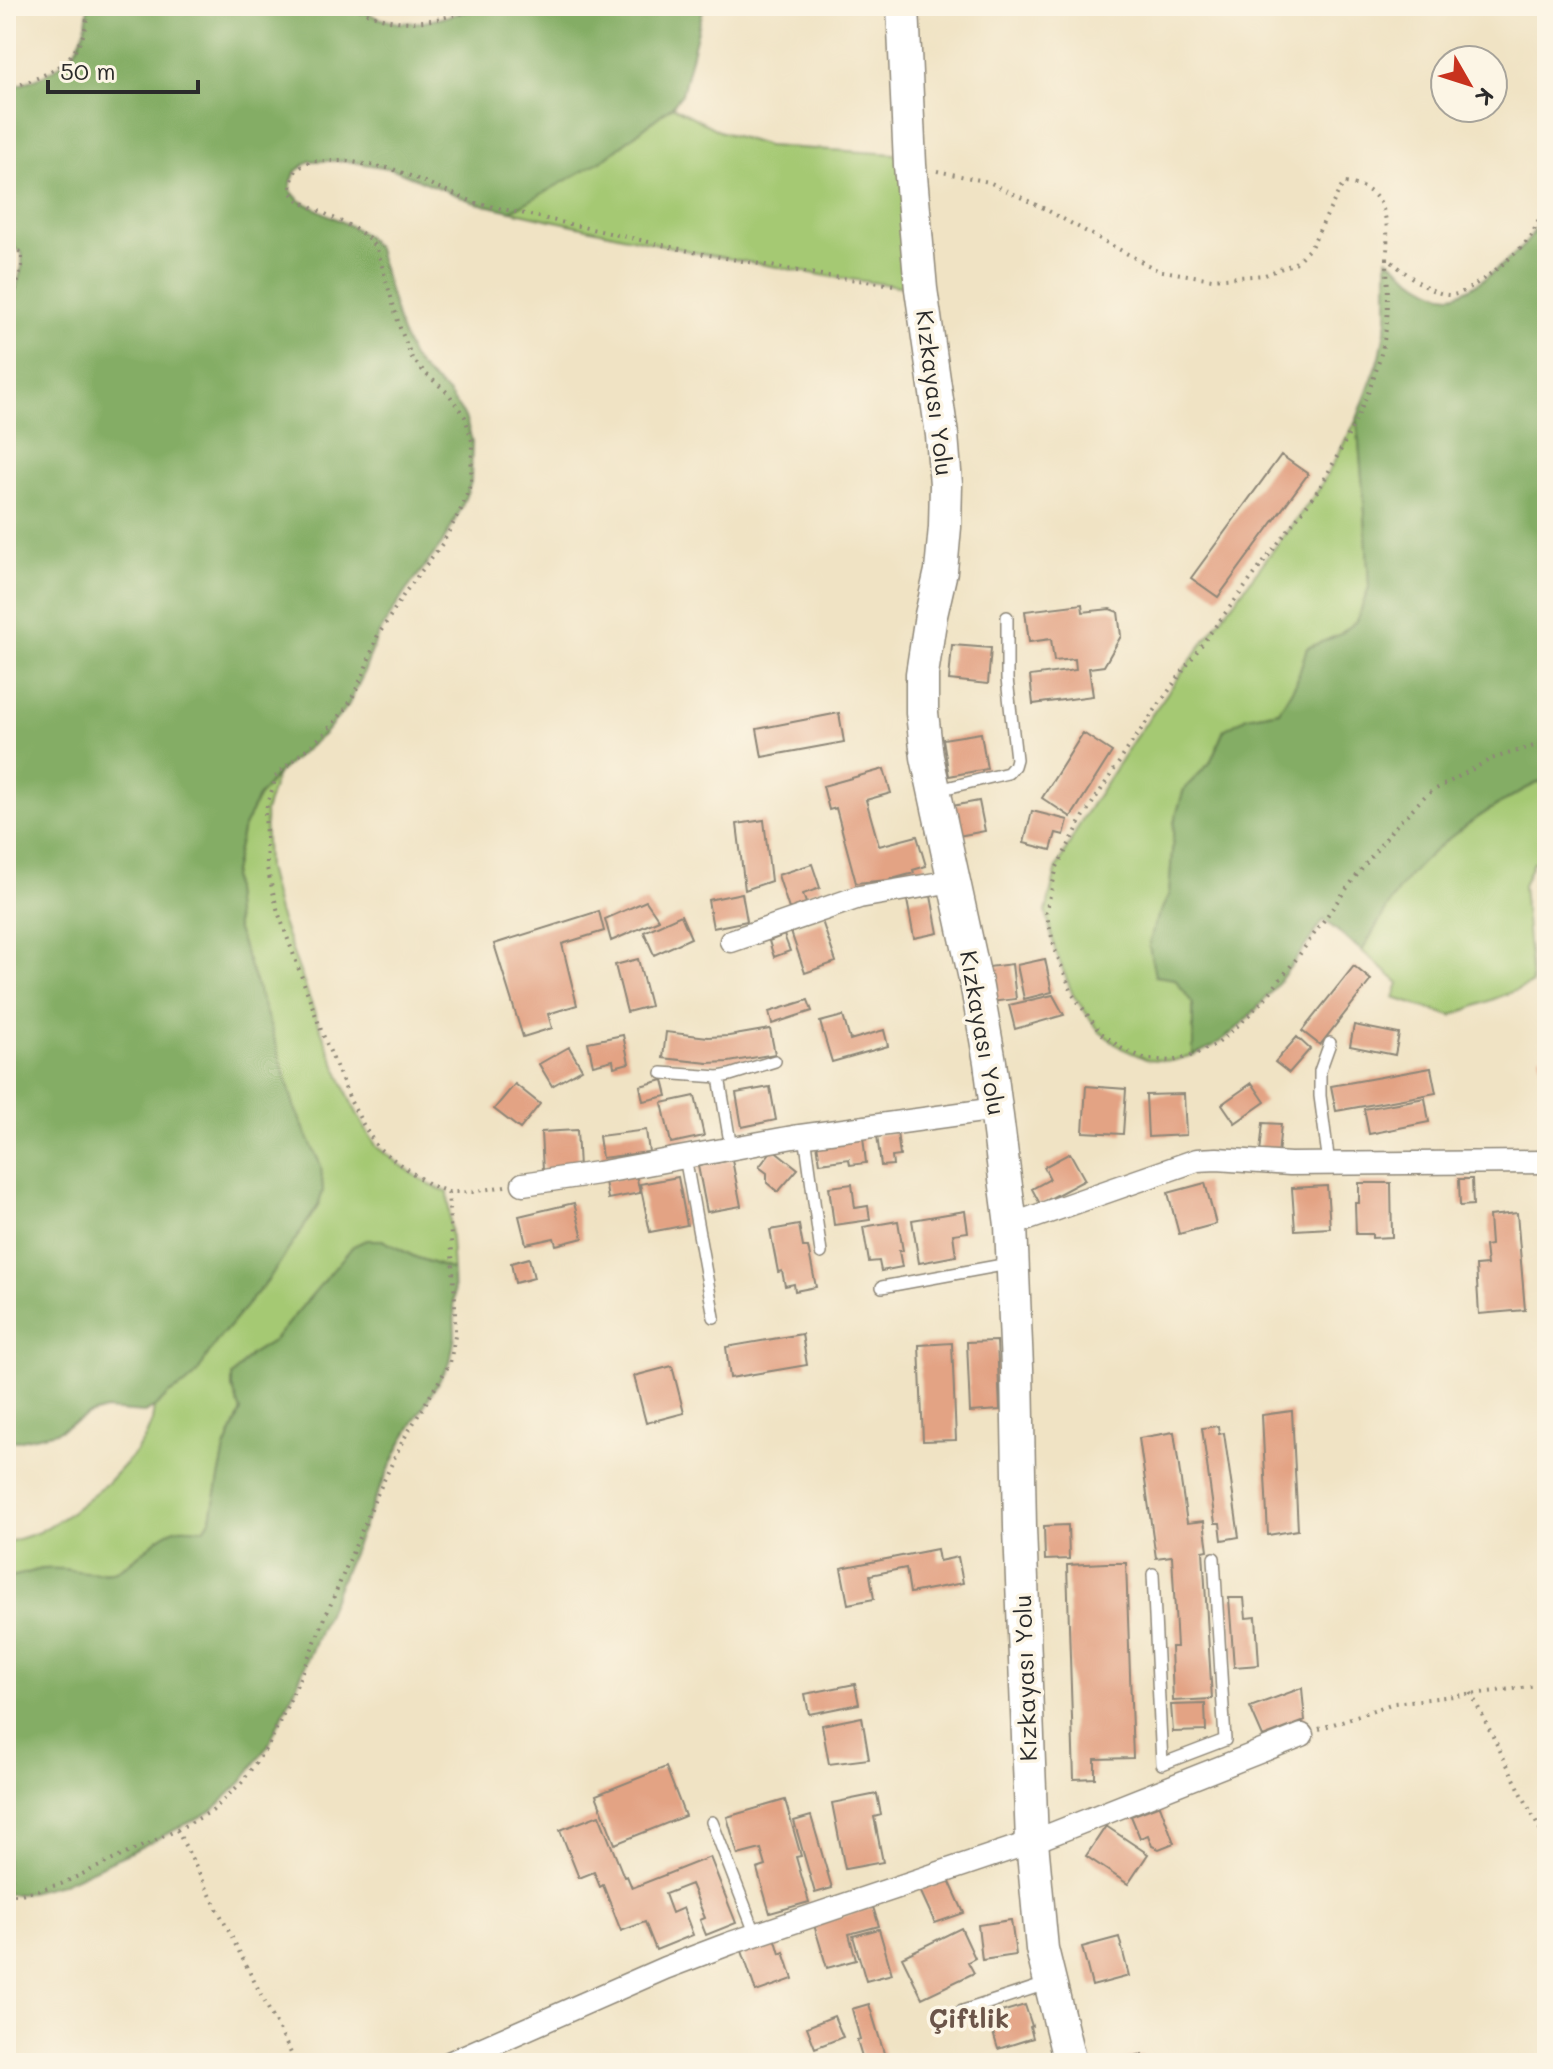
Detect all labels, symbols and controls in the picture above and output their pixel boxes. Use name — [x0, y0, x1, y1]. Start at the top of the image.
scale bar — [48, 44, 198, 94]
north arrow — [1429, 44, 1509, 124]
text: 50 m — [60, 55, 116, 86]
text: K — [1469, 82, 1501, 112]
street label: Kızkayası Yolu — [910, 308, 961, 477]
street label: Kızkayası Yolu — [954, 948, 1013, 1117]
street label: Kızkayası Yolu — [1006, 1594, 1043, 1762]
district label: Çiftlik — [929, 2001, 1009, 2035]

